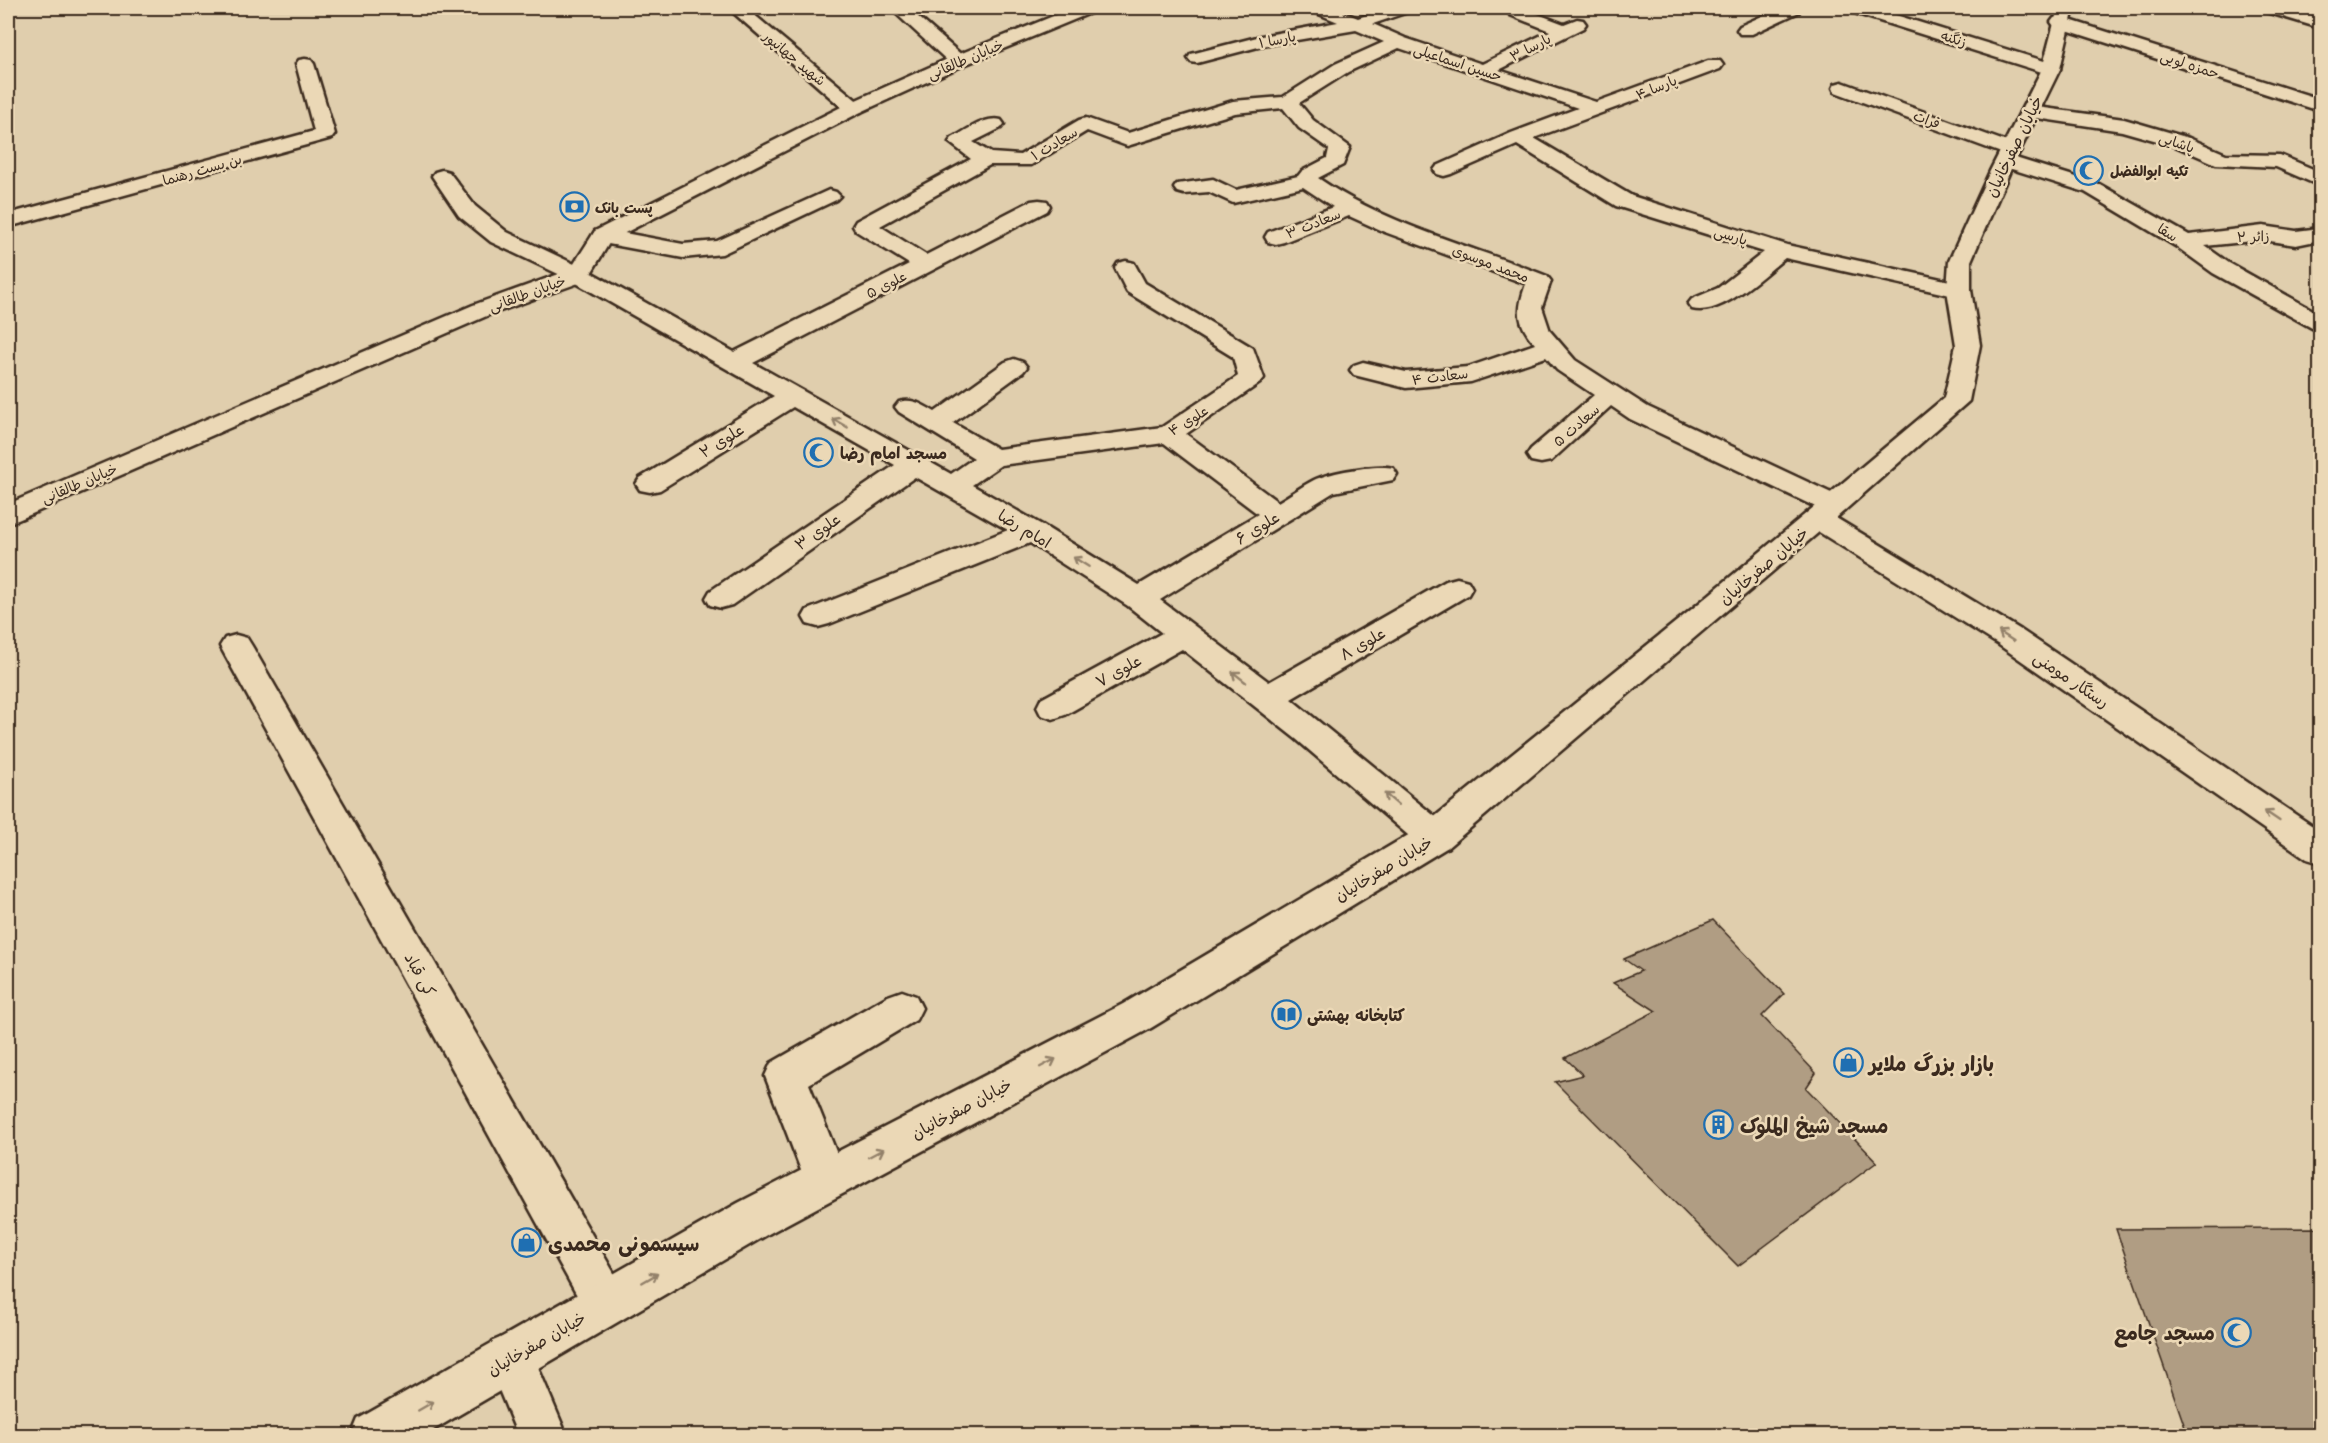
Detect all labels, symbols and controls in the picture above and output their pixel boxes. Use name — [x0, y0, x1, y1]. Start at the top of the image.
street label: زنگنه — [1939, 25, 1969, 51]
street label: شهید جهانپور — [758, 26, 830, 90]
street label: پارسا ۱ — [1257, 26, 1297, 53]
street label: پارسا ۳ — [1506, 29, 1554, 66]
street label: خیابان طالقانی — [924, 34, 1006, 84]
street label: حسین اسماعیلی — [1411, 39, 1505, 85]
street label: حمزه لویی — [2158, 46, 2222, 83]
street label: پارسا ۴ — [1633, 70, 1680, 105]
street label: خیابان صفرخانیان — [1979, 92, 2047, 200]
street label: فرات — [1911, 105, 1943, 133]
street label: سعادت ۱ — [1027, 122, 1081, 164]
street label: پاشایی — [2156, 127, 2197, 158]
street label: بن بست رهنما — [160, 149, 244, 189]
mosque icon: تکیه ابوالفضل — [2073, 154, 2105, 186]
place label: تکیه ابوالفضل — [2110, 161, 2189, 181]
bank icon: پست بانک — [558, 191, 590, 223]
place label: پست بانک — [595, 198, 653, 217]
street label: سعادت ۳ — [1283, 203, 1343, 243]
street label: سقا — [2154, 218, 2182, 246]
street label: پارسی — [1712, 221, 1750, 250]
street label: زائر ۲ — [2236, 226, 2270, 246]
street label: محمد موسوی — [1450, 240, 1532, 286]
street label: علوی ۵ — [863, 266, 910, 303]
street label: خیابان طالقانی — [486, 270, 568, 316]
street label: سعادت ۴ — [1411, 363, 1469, 389]
street label: علوی ۴ — [1164, 400, 1212, 441]
street label: سعادت ۵ — [1549, 400, 1603, 450]
one-way arrow — [832, 417, 849, 429]
street label: علوی ۲ — [695, 418, 748, 463]
mosque icon: مسجد امام رضا — [803, 436, 835, 468]
place label: مسجد امام رضا — [840, 442, 947, 466]
street label: خیابان طالقانی — [38, 458, 120, 508]
street label: امام رضا — [993, 504, 1056, 555]
street label: علوی ۶ — [1231, 506, 1283, 549]
street label: علوی ۳ — [790, 508, 845, 555]
street label: خیابان صفرخانیان — [1714, 521, 1812, 609]
one-way arrow — [1073, 556, 1090, 568]
street label: علوی ۸ — [1335, 622, 1389, 665]
one-way arrow — [1998, 630, 2015, 642]
street label: رستگار مومنی — [2030, 646, 2114, 713]
street label: علوی ۷ — [1091, 649, 1145, 692]
one-way arrow — [1231, 670, 1247, 683]
one-way arrow — [1383, 793, 1399, 806]
one-way arrow — [2265, 810, 2281, 822]
street label: خیابان صفرخانیان — [1330, 831, 1436, 905]
street label: کی قباد — [400, 949, 442, 1000]
library icon: کتابخانه بهشتی — [1270, 998, 1302, 1030]
place label: کتابخانه بهشتی — [1307, 1004, 1405, 1026]
shop icon: بازار بزرگ ملایر — [1832, 1047, 1864, 1079]
place label: بازار بزرگ ملایر — [1867, 1050, 1994, 1077]
one-way arrow — [1039, 1056, 1057, 1068]
street label: خیابان صفرخانیان — [907, 1073, 1015, 1143]
building icon: مسجد شیخ الملوک — [1703, 1109, 1735, 1141]
place label: مسجد شیخ الملوک — [1740, 1112, 1888, 1140]
one-way arrow — [866, 1147, 884, 1158]
shop icon: سیسمونی محمدی — [511, 1227, 543, 1259]
place label: سیسمونی محمدی — [548, 1230, 699, 1257]
one-way arrow — [641, 1272, 658, 1284]
street label: خیابان صفرخانیان — [483, 1306, 589, 1380]
mosque icon: مسجد جامع — [2220, 1316, 2252, 1348]
place label: مسجد جامع — [2114, 1319, 2215, 1348]
one-way arrow — [417, 1400, 434, 1412]

